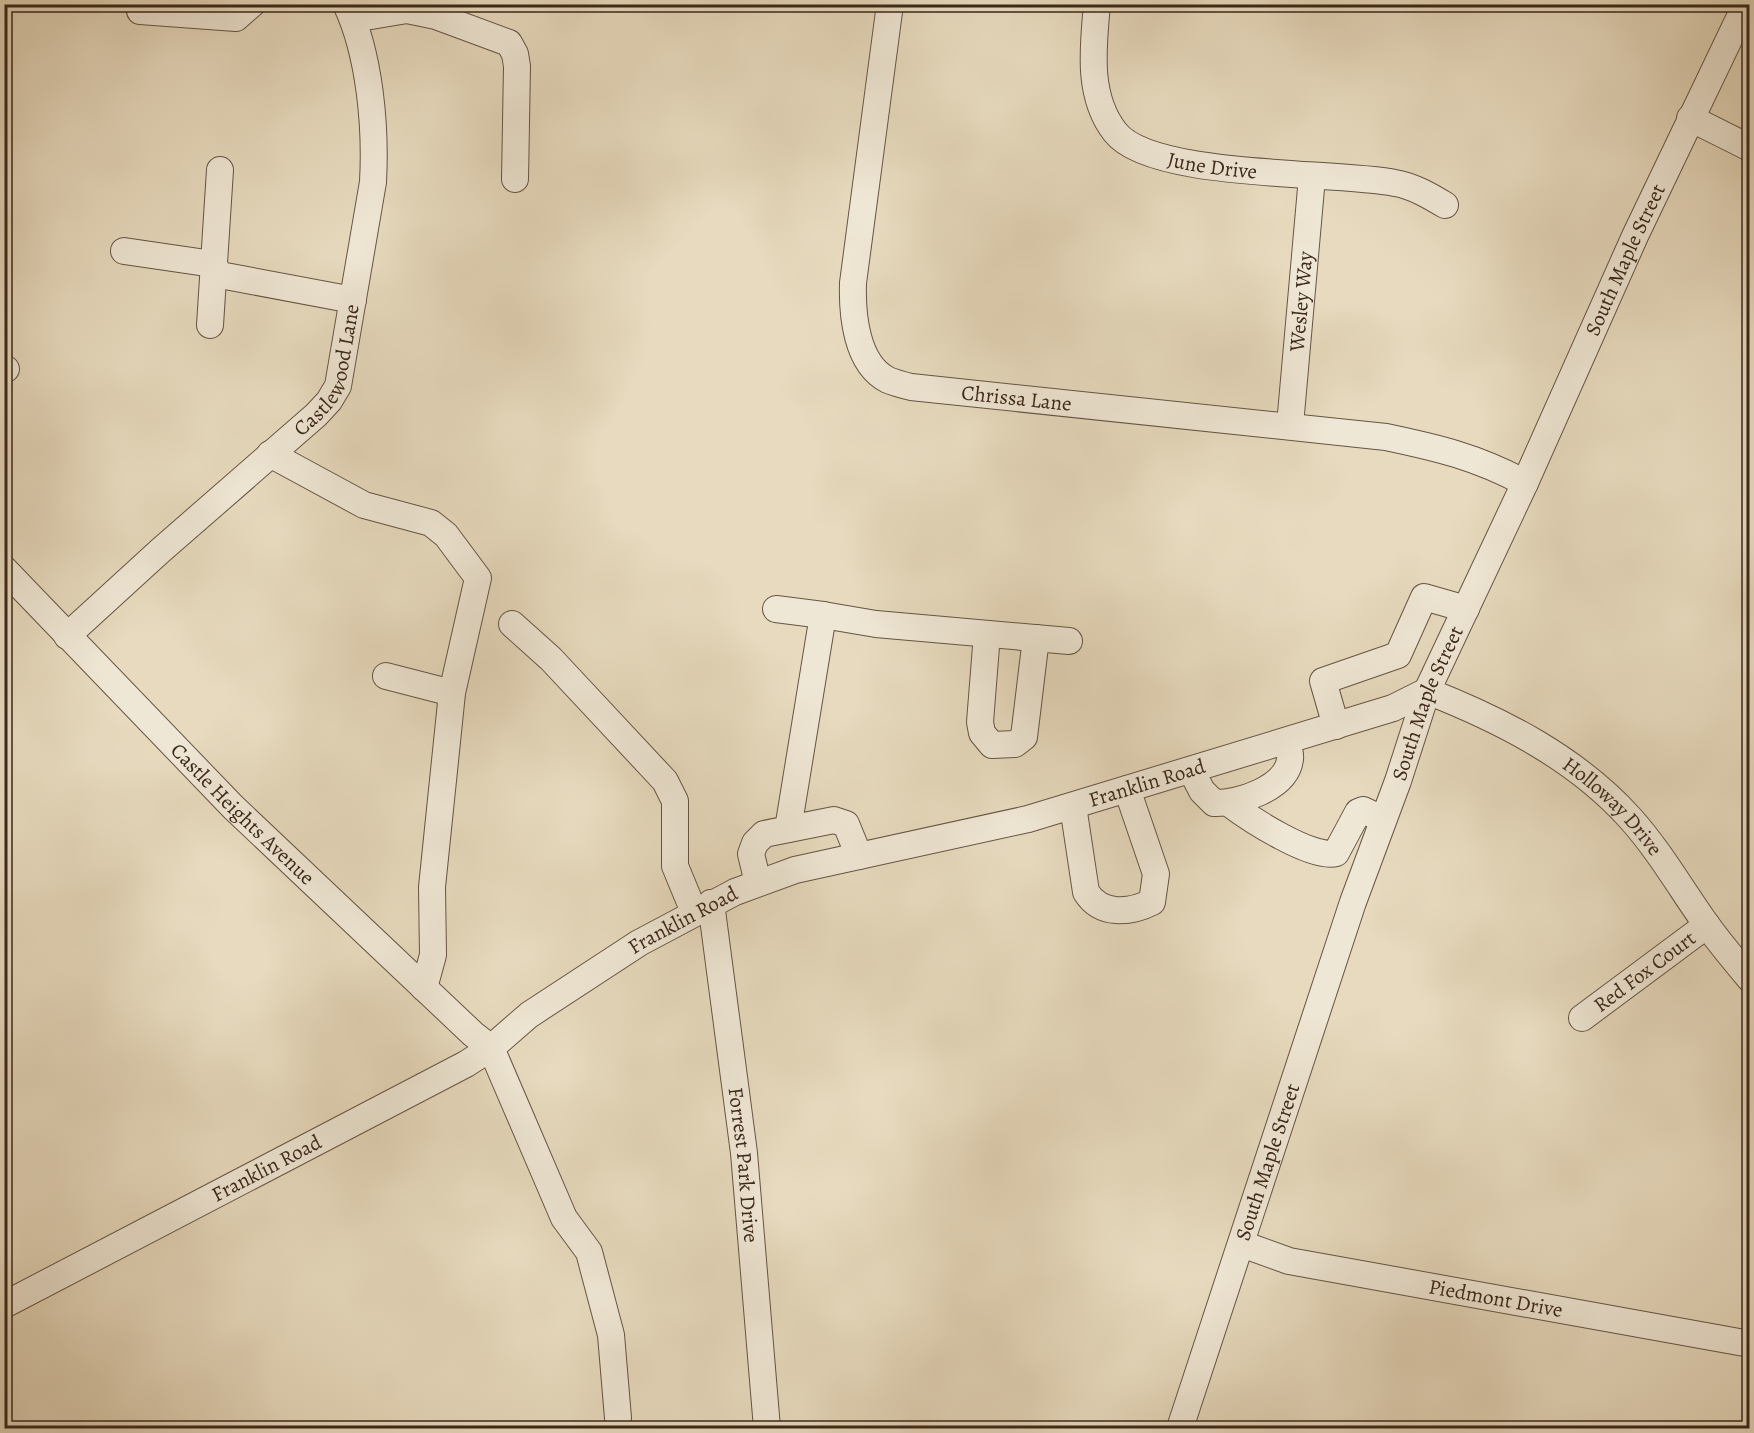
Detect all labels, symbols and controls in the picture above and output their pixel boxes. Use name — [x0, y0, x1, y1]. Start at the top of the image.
street label: June Drive — [1165, 145, 1258, 186]
street label: South Maple Street — [1578, 179, 1672, 340]
street label: Wesley Way — [1282, 250, 1319, 354]
street label: Castlewood Lane — [288, 302, 366, 442]
street label: Chrissa Lane — [960, 378, 1073, 418]
street label: South Maple Street — [1385, 621, 1470, 784]
street label: Castle Heights Avenue — [165, 737, 321, 891]
street label: Holloway Drive — [1557, 750, 1669, 861]
street label: Franklin Road — [1085, 752, 1209, 814]
street label: Franklin Road — [622, 879, 743, 961]
street label: Red Fox Court — [1588, 924, 1701, 1019]
street label: South Maple Street — [1229, 1080, 1306, 1244]
street label: Forrest Park Drive — [721, 1086, 765, 1244]
street label: Franklin Road — [207, 1128, 327, 1208]
street label: Piedmont Drive — [1426, 1272, 1565, 1324]

